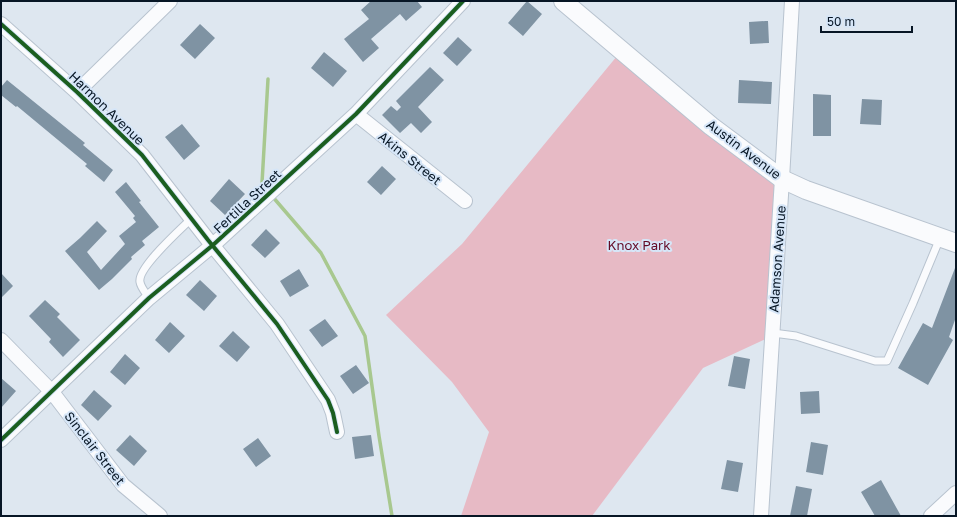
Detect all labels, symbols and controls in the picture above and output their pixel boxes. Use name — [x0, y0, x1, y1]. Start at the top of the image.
scale bar — [821, 8, 912, 34]
text: 50 m — [827, 14, 855, 29]
street label: Harmon Avenue — [66, 68, 148, 148]
street label: Austin Avenue — [704, 116, 784, 182]
street label: Akins Street — [375, 128, 445, 188]
street label: Fertilla Street — [210, 166, 284, 236]
street label: Adamson Avenue — [765, 205, 789, 313]
park label: Knox Park — [607, 237, 671, 253]
street label: Sinclair Street — [61, 408, 129, 488]

